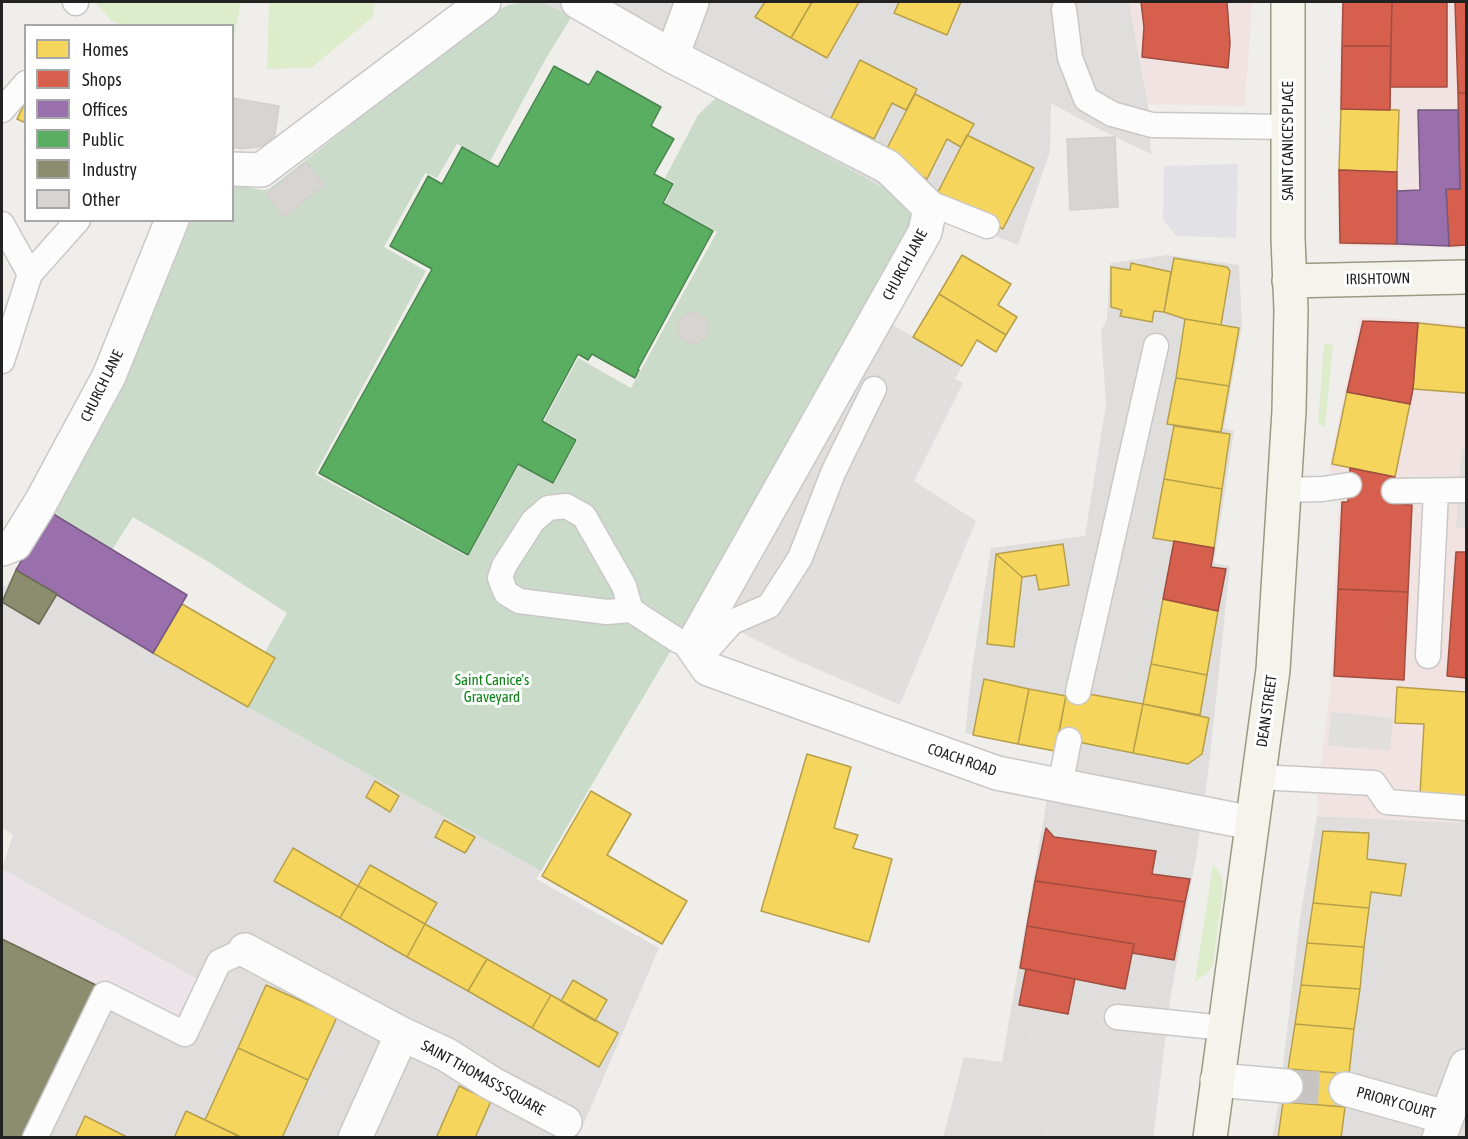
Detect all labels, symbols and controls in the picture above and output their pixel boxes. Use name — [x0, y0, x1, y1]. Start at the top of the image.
legend — [24, 24, 234, 222]
text: Homes — [82, 39, 128, 60]
text: Shops — [82, 69, 122, 90]
street label: SAINT CANICE'S PLACE — [1279, 81, 1297, 201]
text: Offices — [82, 99, 128, 120]
text: Public — [82, 129, 124, 150]
text: Industry — [82, 159, 137, 180]
text: Other — [82, 189, 120, 210]
street label: CHURCH LANE — [879, 227, 931, 303]
street label: IRISHTOWN — [1345, 269, 1411, 289]
street label: CHURCH LANE — [77, 347, 127, 425]
park label: Saint Canice's Graveyard — [455, 671, 529, 706]
street label: DEAN STREET — [1253, 674, 1281, 748]
street label: COACH ROAD — [925, 740, 999, 780]
street label: SAINT THOMAS'S SQUARE — [418, 1037, 548, 1119]
street label: PRIORY COURT — [1354, 1083, 1438, 1123]

